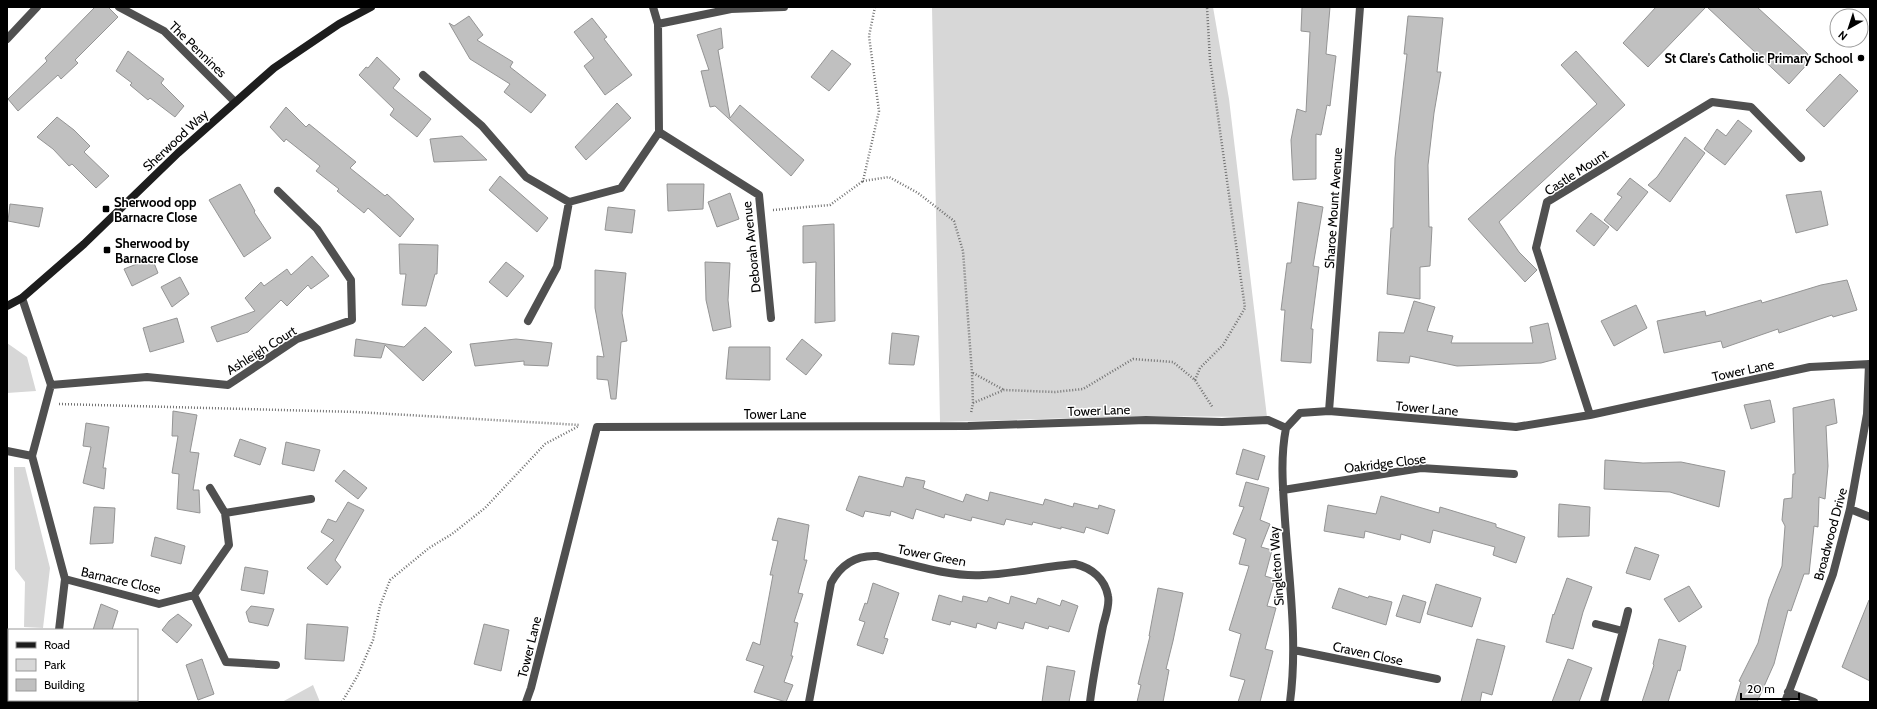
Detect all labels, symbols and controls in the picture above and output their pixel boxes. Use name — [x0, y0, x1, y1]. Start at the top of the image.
north arrow — [1829, 8, 1869, 48]
street label: The Pennines — [166, 18, 231, 81]
text: N — [1835, 28, 1850, 44]
place label: St Clare's Catholic Primary School — [1664, 50, 1854, 66]
marker: St Clare's Catholic Primary School — [1856, 53, 1866, 63]
street label: Sherwood Way — [139, 105, 211, 174]
street label: Castle Mount — [1541, 145, 1611, 198]
street label: Sharoe Mount Avenue — [1321, 146, 1345, 269]
place label: Sherwood opp Barnacre Close — [114, 194, 197, 225]
street label: Deborah Avenue — [738, 200, 764, 294]
marker: Sherwood opp Barnacre Close — [101, 204, 111, 214]
place label: Sherwood by Barnacre Close — [115, 235, 198, 266]
marker: Sherwood by Barnacre Close — [102, 245, 112, 255]
street label: Ashleigh Court — [223, 322, 300, 378]
street label: Tower Lane — [1711, 356, 1776, 384]
street label: Tower Lane — [1395, 397, 1459, 419]
street label: Tower Lane — [1067, 401, 1131, 419]
street label: Tower Lane — [744, 406, 807, 422]
street label: Oakridge Close — [1343, 450, 1427, 476]
street label: Broadwood Drive — [1810, 486, 1850, 582]
street label: Singleton Way — [1265, 525, 1287, 606]
street label: Tower Green — [897, 541, 967, 569]
street label: Barnacre Close — [80, 563, 163, 597]
street label: Tower Lane — [514, 614, 544, 679]
legend — [8, 629, 138, 701]
text: Road — [44, 637, 70, 652]
street label: Craven Close — [1331, 638, 1405, 668]
text: Park — [44, 657, 66, 672]
scale bar — [1741, 675, 1799, 701]
text: Building — [44, 677, 86, 692]
text: 20 m — [1747, 681, 1775, 696]

